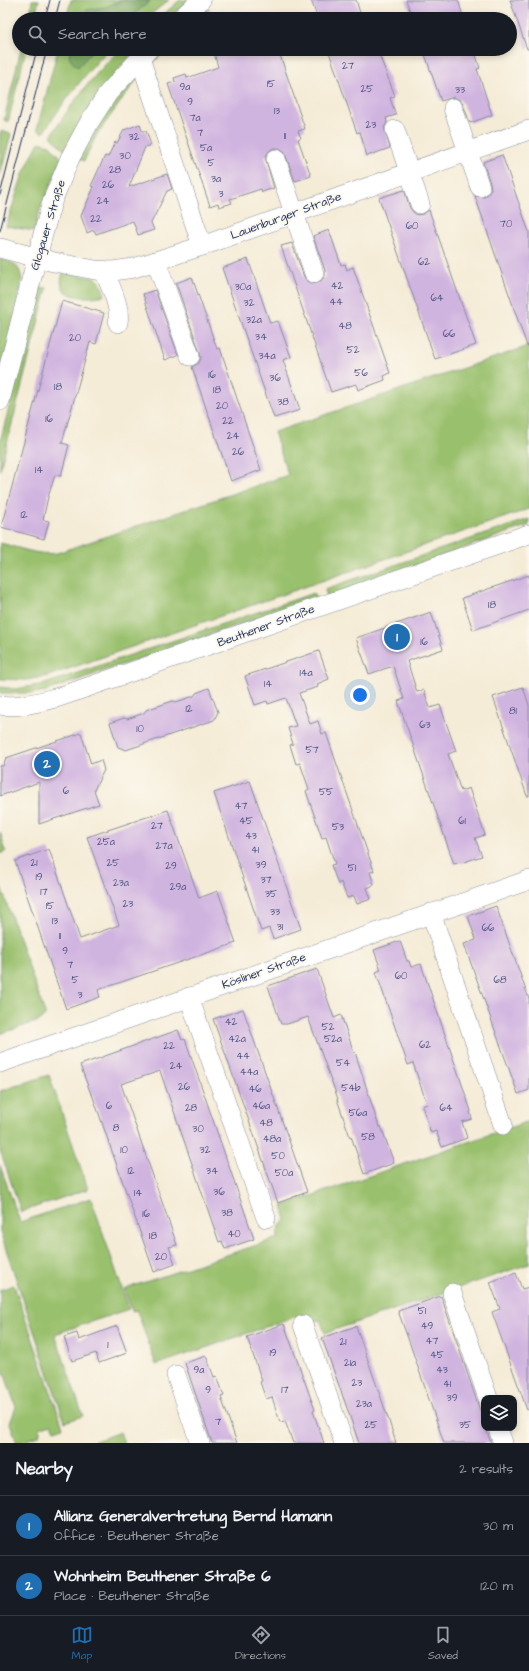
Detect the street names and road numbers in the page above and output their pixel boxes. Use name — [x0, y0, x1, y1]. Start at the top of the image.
street label: Glogauer Straße — [26, 177, 71, 273]
street label: Lauenburger Straße — [228, 188, 345, 245]
street label: Beuthener Straße — [215, 600, 318, 652]
street label: Kösliner Straße — [220, 948, 309, 993]

